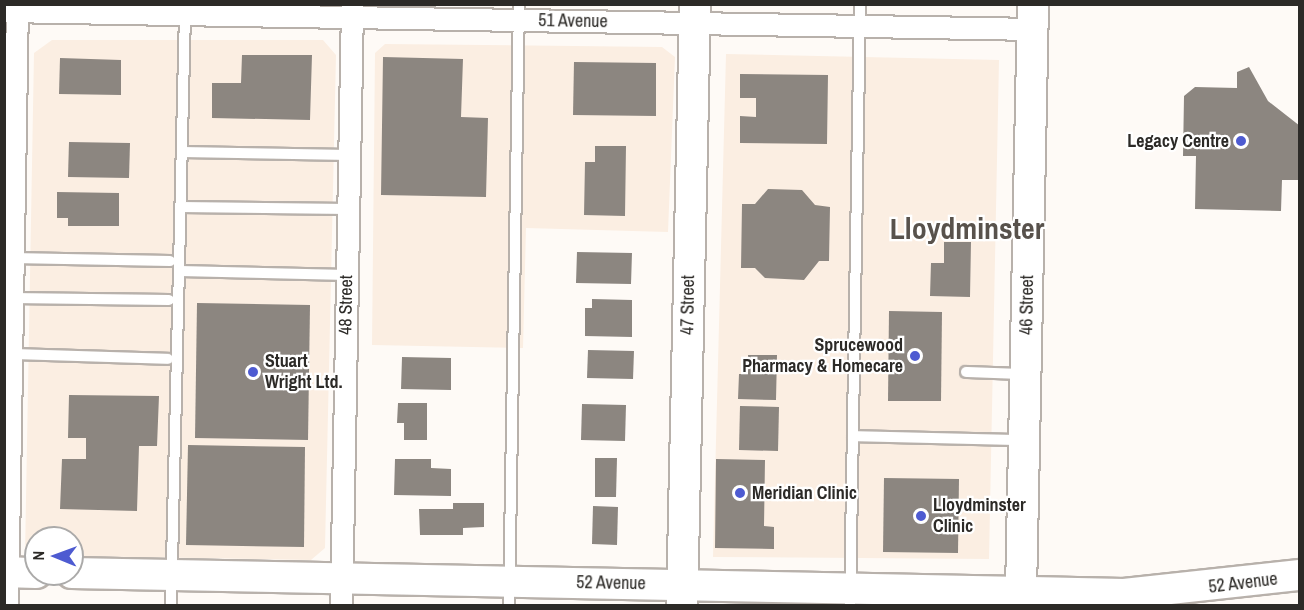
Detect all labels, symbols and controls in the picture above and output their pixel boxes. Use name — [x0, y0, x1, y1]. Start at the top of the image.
street label: 51 Avenue — [538, 10, 608, 32]
place label: Legacy Centre — [1127, 130, 1229, 152]
marker: Legacy Centre — [1234, 134, 1248, 148]
district label: Lloydminster — [890, 210, 1044, 246]
street label: 48 Street — [335, 275, 357, 335]
street label: 47 Street — [677, 275, 699, 335]
street label: 46 Street — [1016, 275, 1038, 335]
place label: Sprucewood Pharmacy & Homecare — [742, 335, 903, 378]
marker: Sprucewood Pharmacy & Homecare — [908, 349, 922, 363]
place label: Stuart Wright Ltd. — [265, 351, 343, 394]
marker: Stuart Wright Ltd. — [246, 365, 260, 379]
place label: Meridian Clinic — [752, 482, 857, 504]
marker: Meridian Clinic — [733, 486, 747, 500]
place label: Lloydminster Clinic — [933, 495, 1026, 538]
marker: Lloydminster Clinic — [914, 509, 928, 523]
north arrow — [24, 526, 84, 586]
text: N — [27, 551, 49, 561]
street label: 52 Avenue — [1207, 568, 1279, 598]
street label: 52 Avenue — [576, 572, 646, 594]

